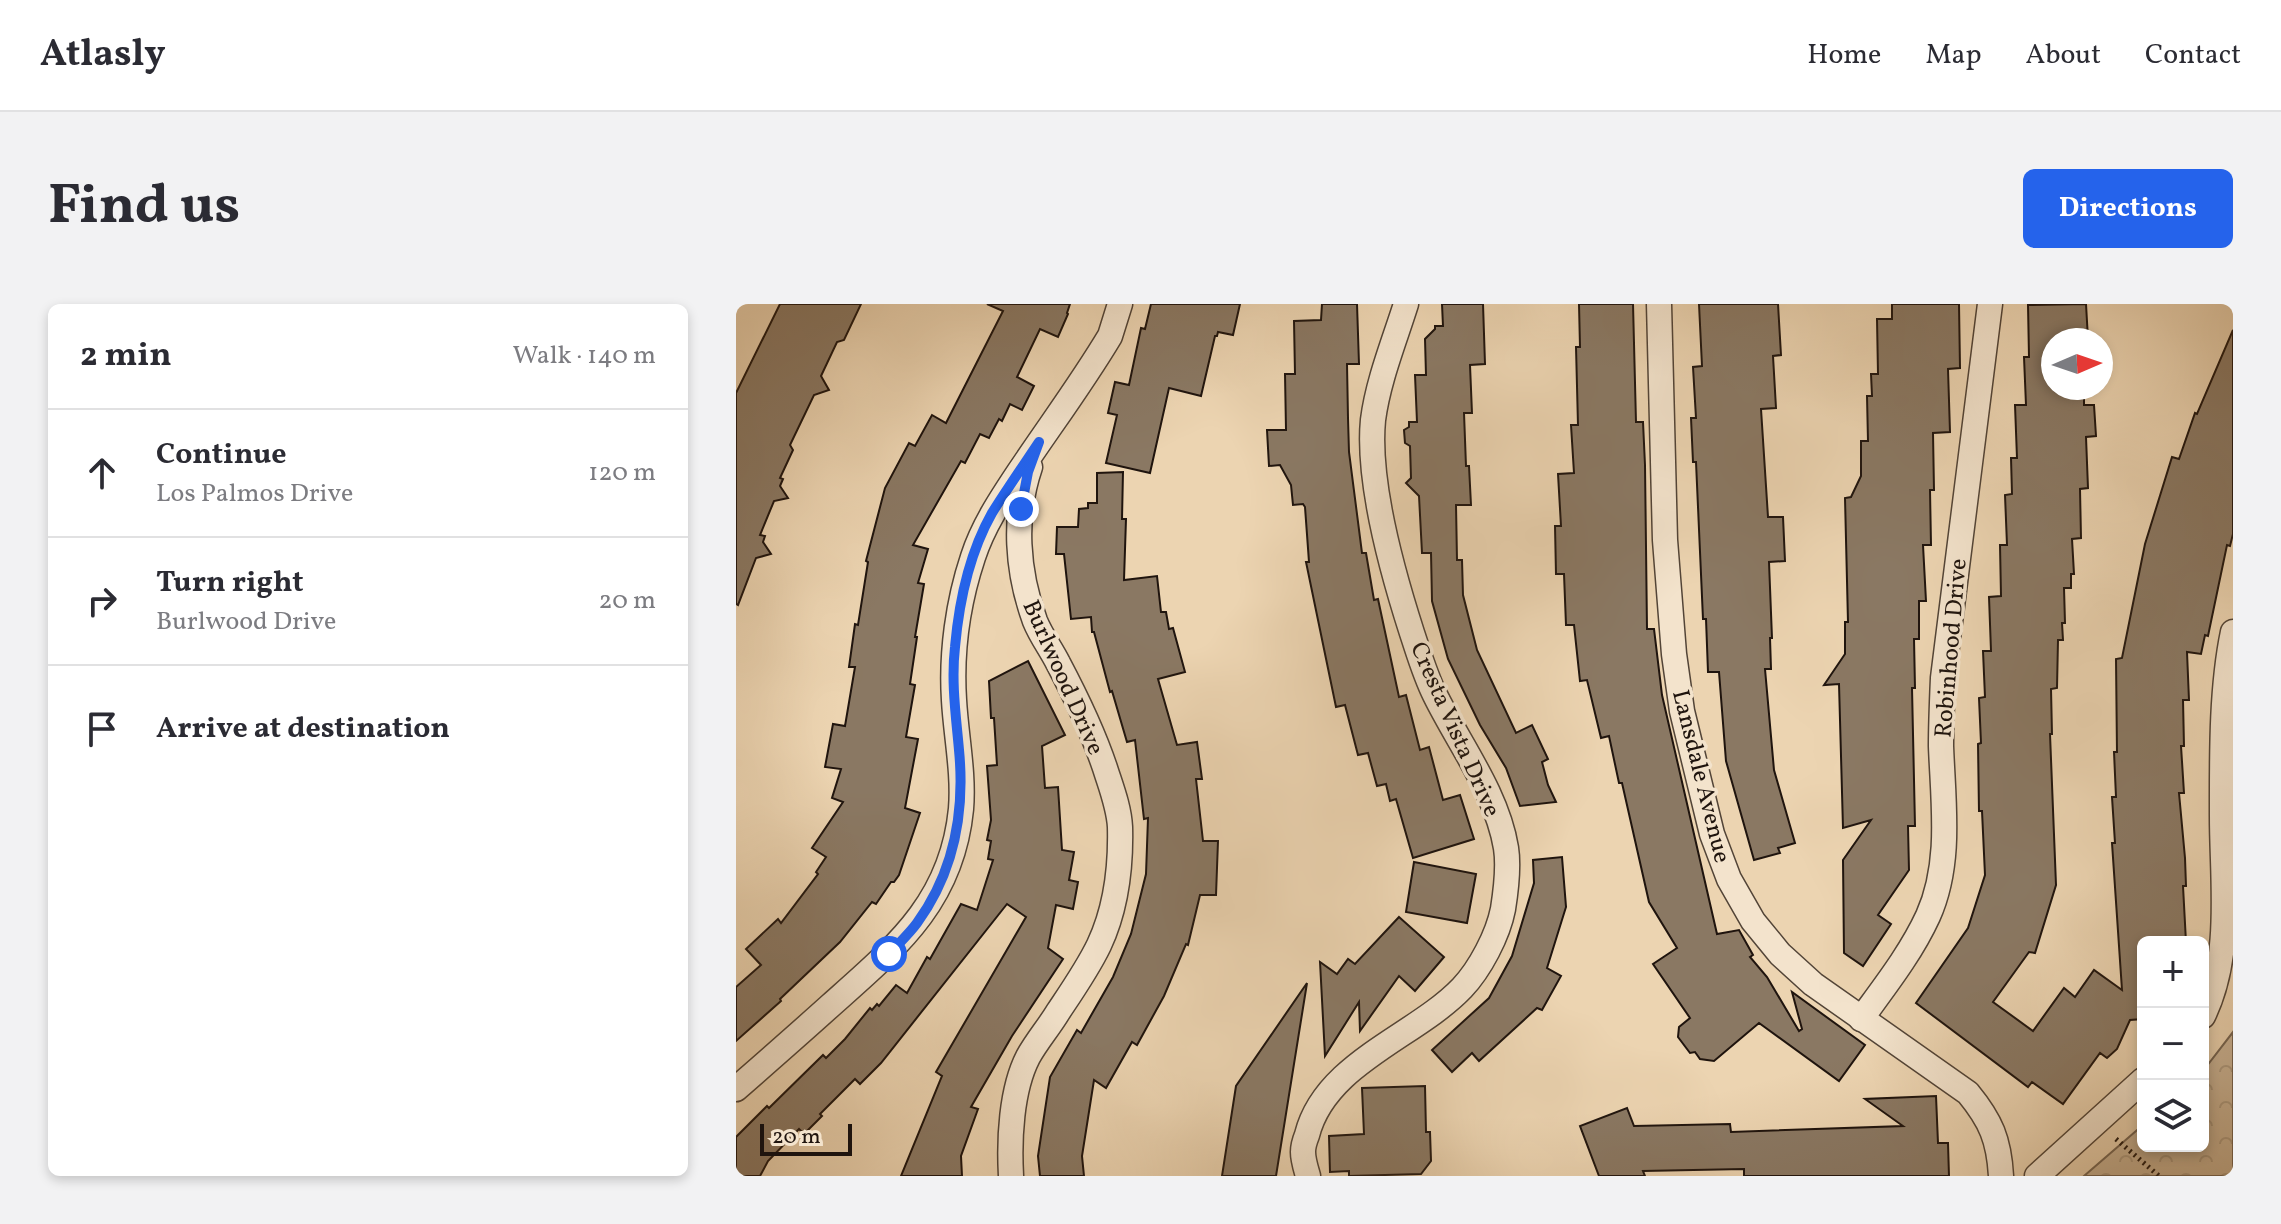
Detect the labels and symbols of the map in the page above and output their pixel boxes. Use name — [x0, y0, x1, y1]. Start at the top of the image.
north arrow — [2041, 328, 2113, 400]
route end — [1003, 491, 1039, 527]
street label: Robinhood Drive — [1927, 557, 1977, 739]
street label: Burlwood Drive — [1013, 595, 1112, 761]
street label: Cresta Vista Drive — [1400, 637, 1508, 823]
street label: Lansdale Avenue — [1662, 686, 1738, 867]
route start — [871, 936, 907, 972]
scale bar — [760, 1120, 852, 1156]

